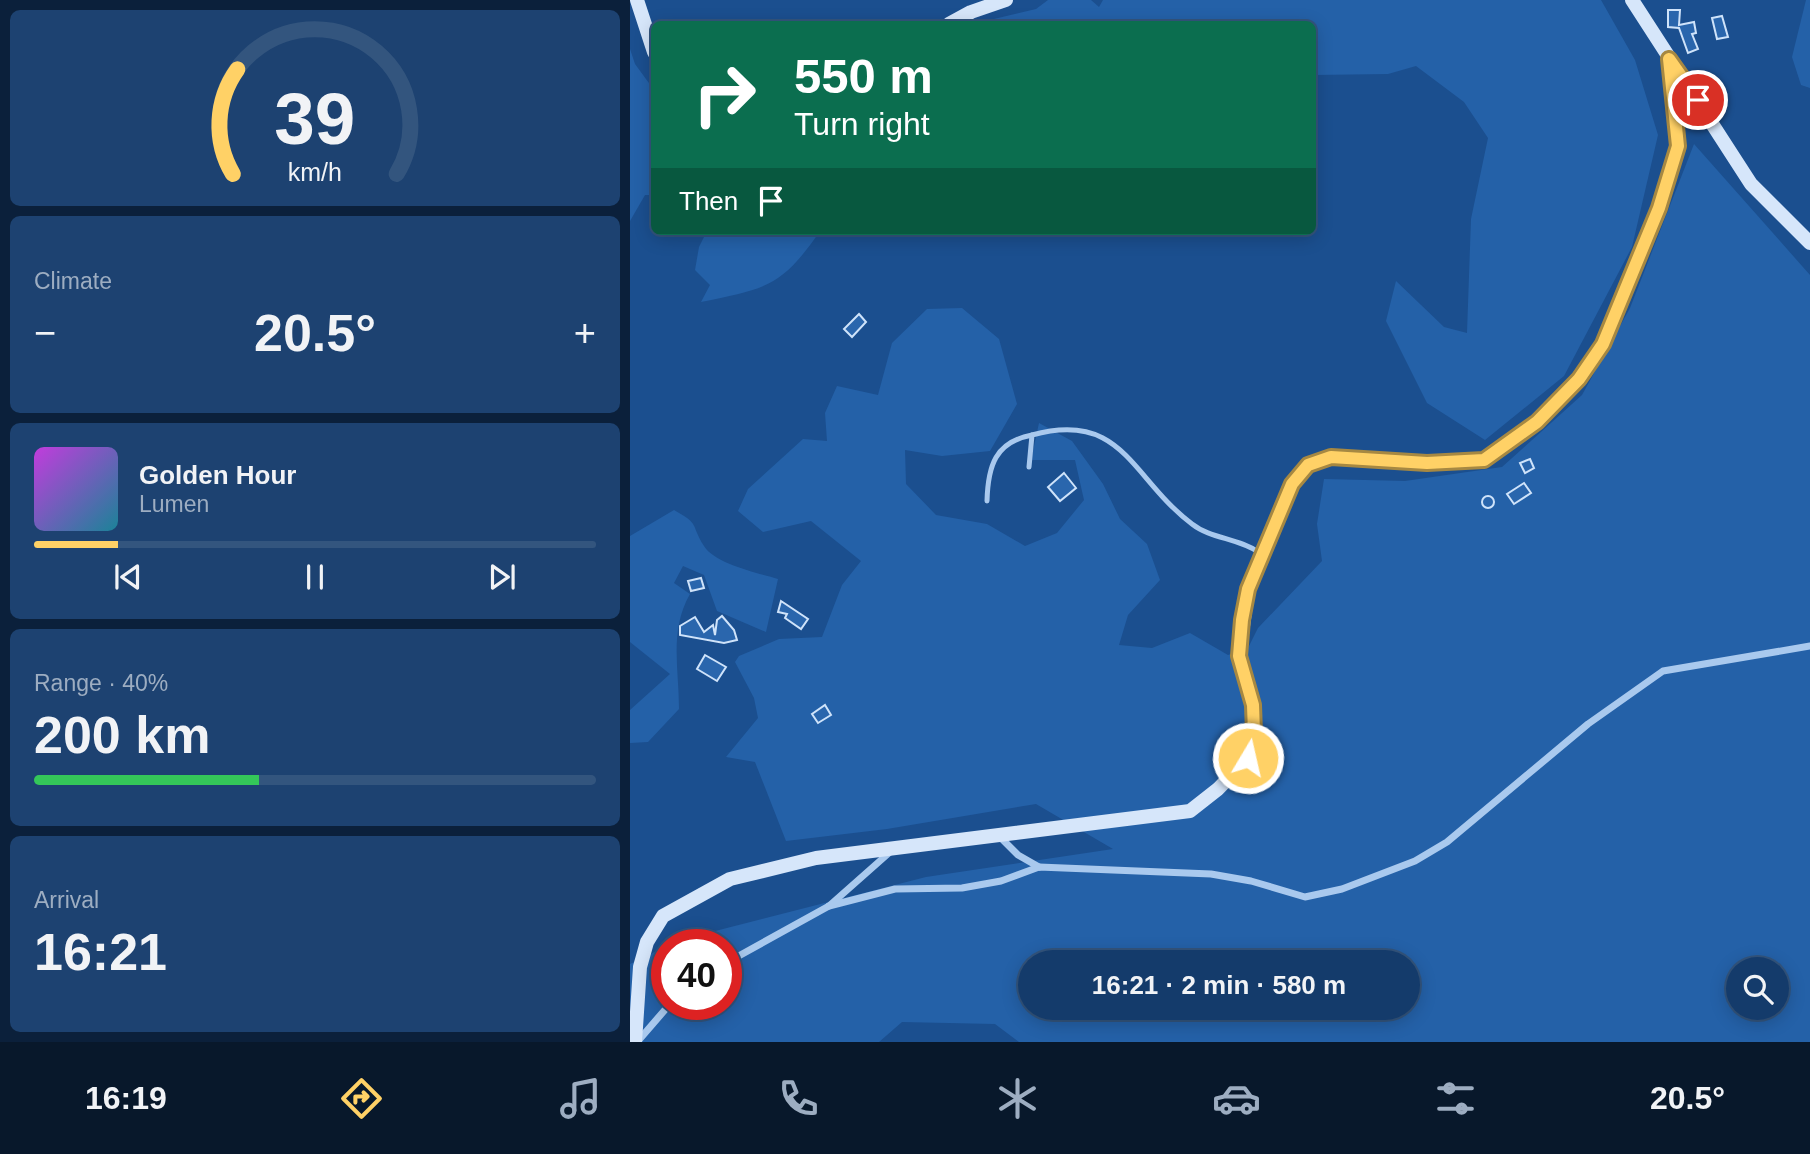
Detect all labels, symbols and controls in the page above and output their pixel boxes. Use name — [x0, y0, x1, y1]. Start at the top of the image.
icon: right — [679, 49, 770, 140]
text: 550 m — [794, 49, 933, 103]
pin — [1668, 70, 1728, 130]
text: 39 — [275, 79, 355, 160]
icon: arrive — [1679, 81, 1717, 119]
text: Turn right — [794, 106, 930, 142]
text: km/h — [288, 158, 342, 186]
icon: arrive — [752, 182, 790, 220]
text: Then — [679, 186, 738, 216]
text: Climate — [34, 268, 112, 294]
text: 20.5° — [254, 304, 376, 362]
text: − — [34, 312, 56, 354]
text: + — [574, 312, 596, 354]
text: Golden Hour — [139, 460, 296, 490]
text: Lumen — [139, 491, 209, 517]
icon: previous — [109, 558, 147, 596]
icon: pause — [296, 558, 334, 596]
icon: next — [483, 558, 521, 596]
text: Range · 40% — [34, 670, 168, 696]
text: 200 km — [34, 706, 210, 764]
position arrow — [1211, 721, 1285, 795]
text: Arrival — [34, 887, 99, 913]
text: 16:21 — [34, 923, 167, 981]
speed limit sign: 40 — [651, 929, 742, 1020]
map controls — [1726, 957, 1789, 1020]
button: search — [1726, 957, 1789, 1020]
text: 16:21 · 2 min · 580 m — [1092, 970, 1346, 1000]
icon: directions — [337, 1074, 386, 1123]
icon: music — [556, 1074, 605, 1123]
icon: phone — [774, 1074, 823, 1123]
icon: climate — [993, 1074, 1042, 1123]
icon: car — [1212, 1074, 1261, 1123]
icon: filters — [1431, 1074, 1480, 1123]
text: 16:19 — [85, 1080, 167, 1116]
text: 20.5° — [1650, 1080, 1725, 1116]

